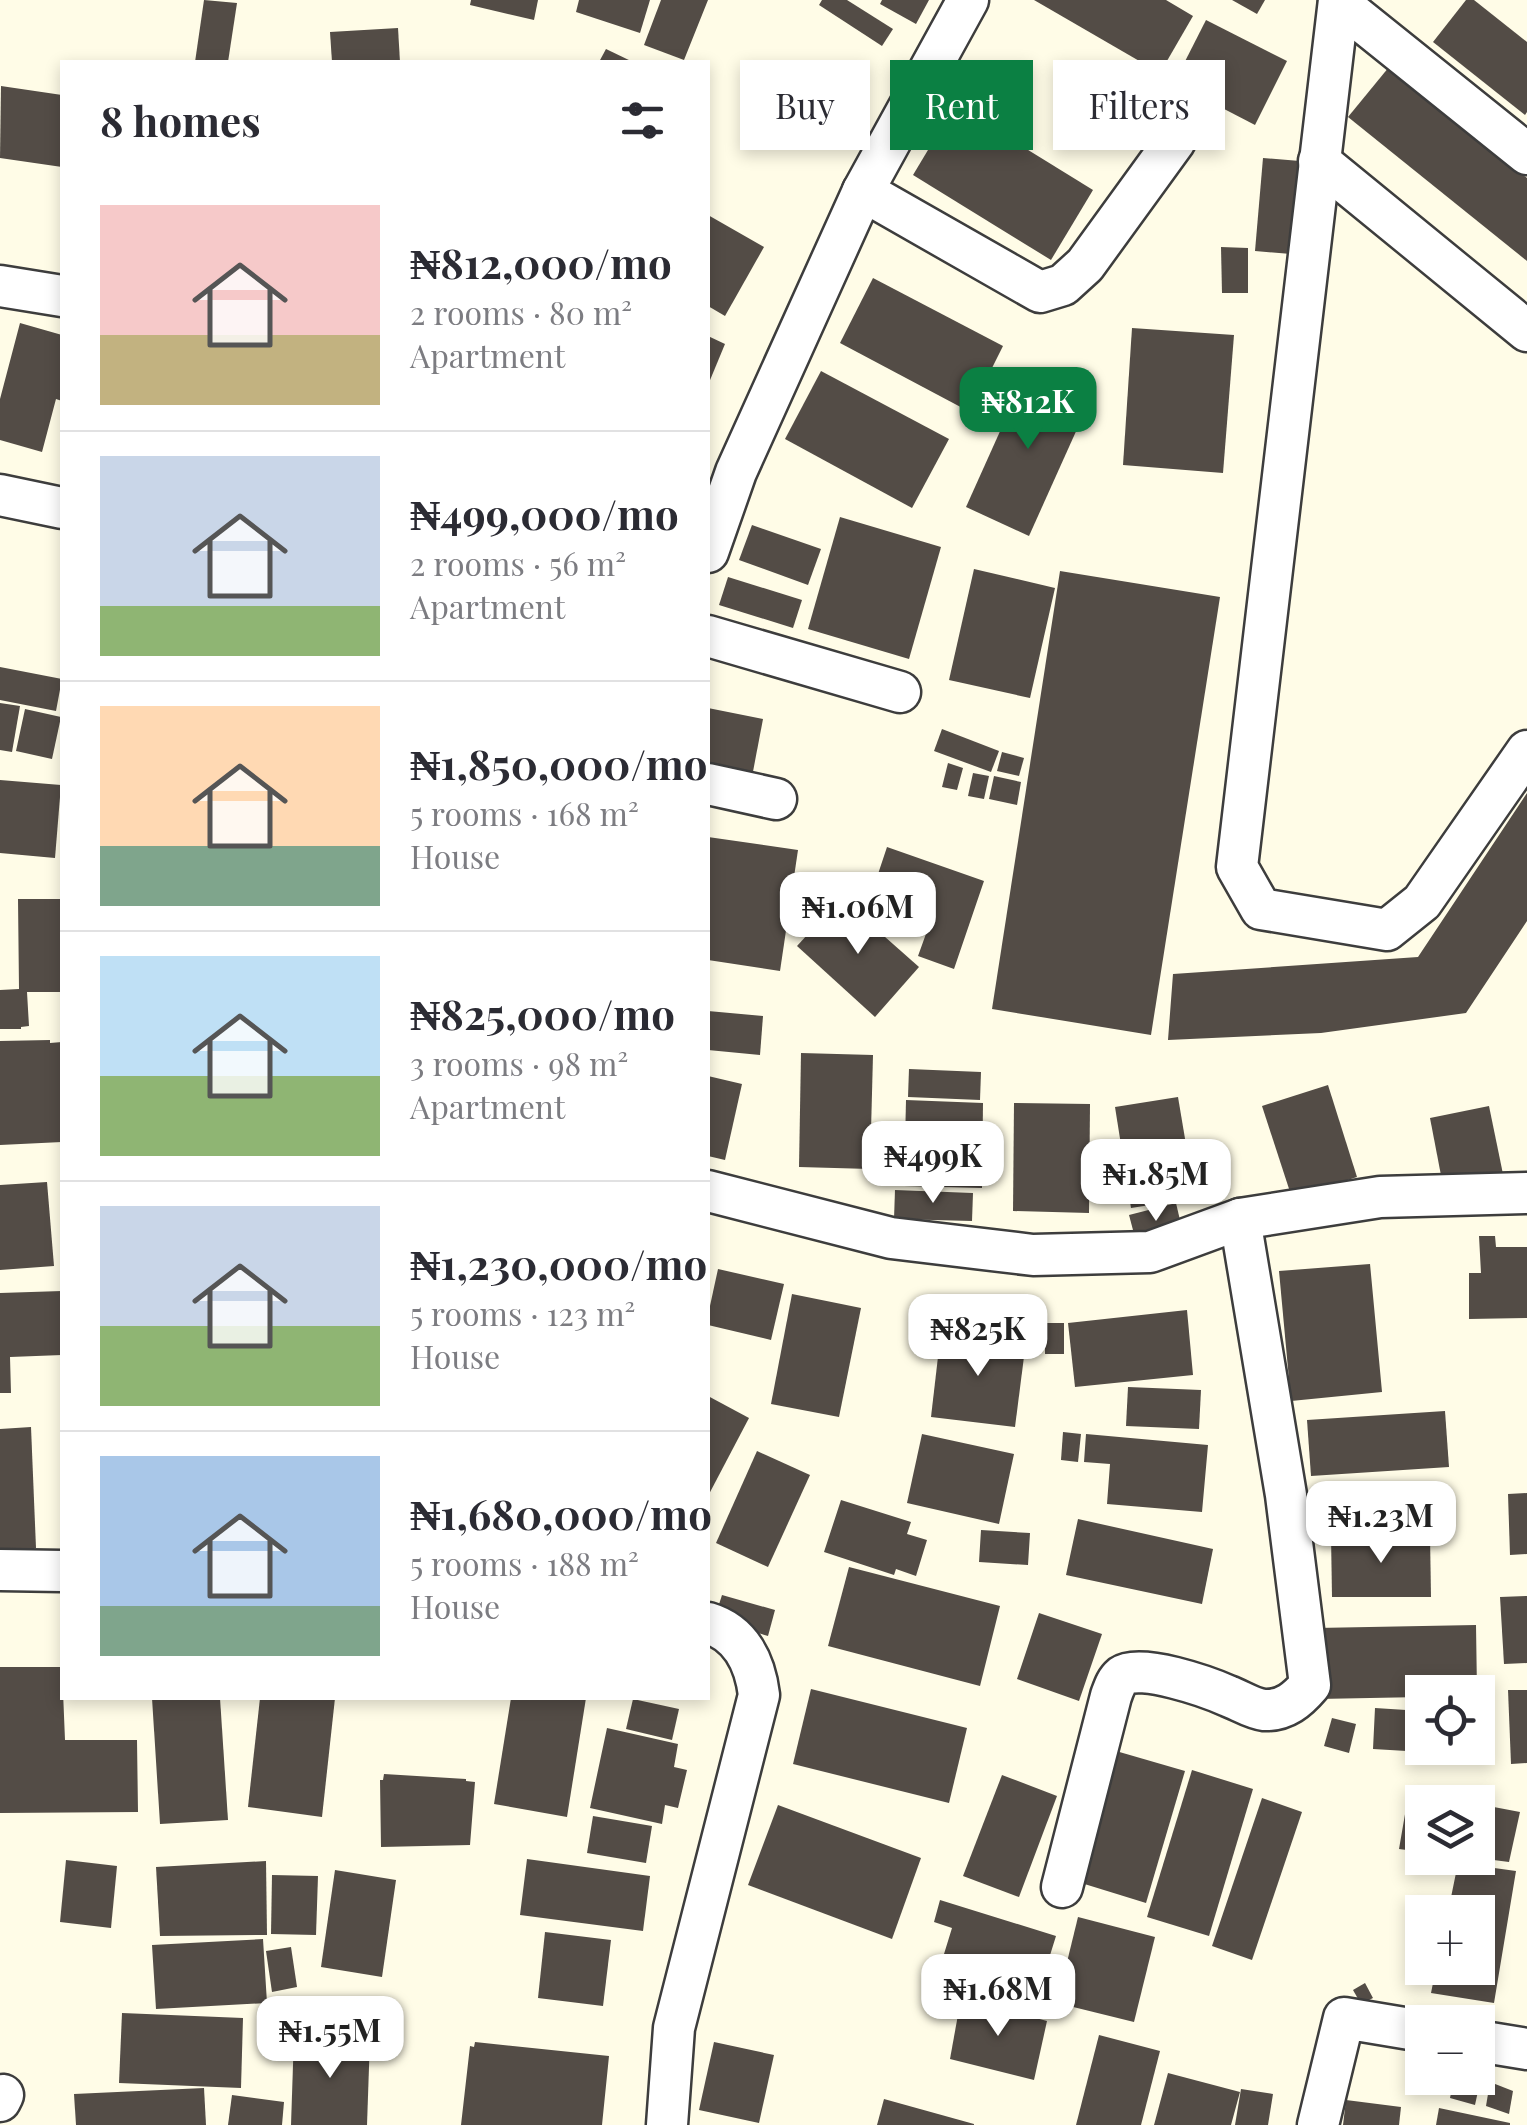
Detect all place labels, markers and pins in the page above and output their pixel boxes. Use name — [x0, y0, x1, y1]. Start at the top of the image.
pin: ₦812K — [958, 367, 1098, 452]
pin: ₦1.06M — [777, 872, 939, 957]
pin: ₦499K — [863, 1121, 1003, 1206]
pin: ₦1.85M — [1075, 1139, 1237, 1224]
pin: ₦825K — [908, 1294, 1048, 1379]
pin: ₦1.23M — [1300, 1481, 1462, 1566]
pin: ₦1.68M — [917, 1954, 1079, 2039]
pin: ₦1.55M — [249, 1996, 411, 2081]

